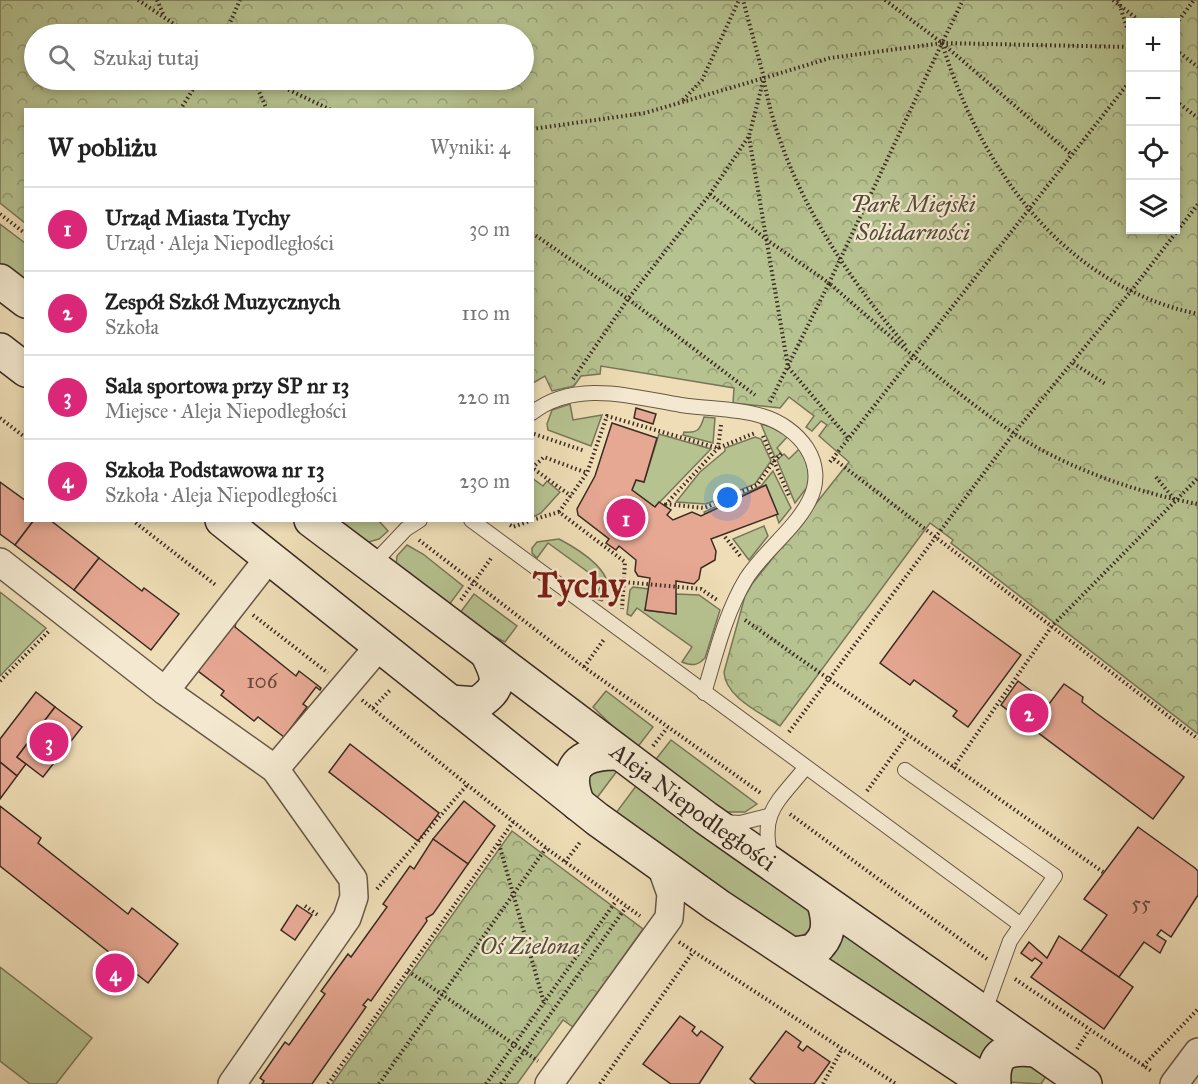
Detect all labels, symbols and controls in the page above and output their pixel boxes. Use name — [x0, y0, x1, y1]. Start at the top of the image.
map controls — [1126, 18, 1180, 234]
button: + — [1126, 18, 1180, 72]
search box — [24, 24, 534, 90]
icon: search — [45, 41, 78, 74]
text: Szukaj tutaj — [93, 44, 199, 71]
button: − — [1126, 72, 1180, 126]
button: locate — [1126, 126, 1180, 180]
text: W pobliżu — [48, 131, 157, 163]
text: Wyniki: 4 — [430, 135, 510, 159]
button: layers — [1126, 180, 1180, 234]
park label: Park Miejski Solidarności — [850, 189, 976, 247]
text: Urząd Miasta Tychy — [105, 204, 290, 231]
text: 1 — [64, 217, 71, 241]
text: 30 m — [469, 217, 510, 241]
text: Urząd · Aleja Niepodległości — [105, 231, 334, 255]
text: Zespół Szkół Muzycznych — [105, 288, 341, 315]
text: 2 — [63, 301, 72, 325]
text: 110 m — [462, 301, 510, 325]
text: Szkoła — [105, 315, 159, 339]
text: Sala sportowa przy SP nr 13 — [105, 372, 349, 399]
text: 3 — [64, 385, 72, 409]
text: 220 m — [458, 385, 510, 409]
text: Miejsce · Aleja Niepodległości — [105, 399, 347, 423]
text: Szkoła Podstawowa nr 13 — [105, 456, 324, 483]
text: 4 — [62, 469, 73, 493]
text: 230 m — [459, 469, 510, 493]
text: Szkoła · Aleja Niepodległości — [105, 483, 337, 507]
your location — [713, 483, 742, 512]
pin: 1 — [606, 496, 646, 540]
district label: Tychy — [533, 563, 626, 607]
house number: 106 — [246, 668, 279, 694]
pin: 2 — [1010, 690, 1048, 736]
pin: 3 — [29, 720, 68, 764]
street label: Aleja Niepodległości — [603, 735, 782, 878]
house number: 55 — [1131, 890, 1151, 916]
park label: Oś Zielona — [480, 931, 580, 961]
pin: 4 — [96, 950, 134, 996]

